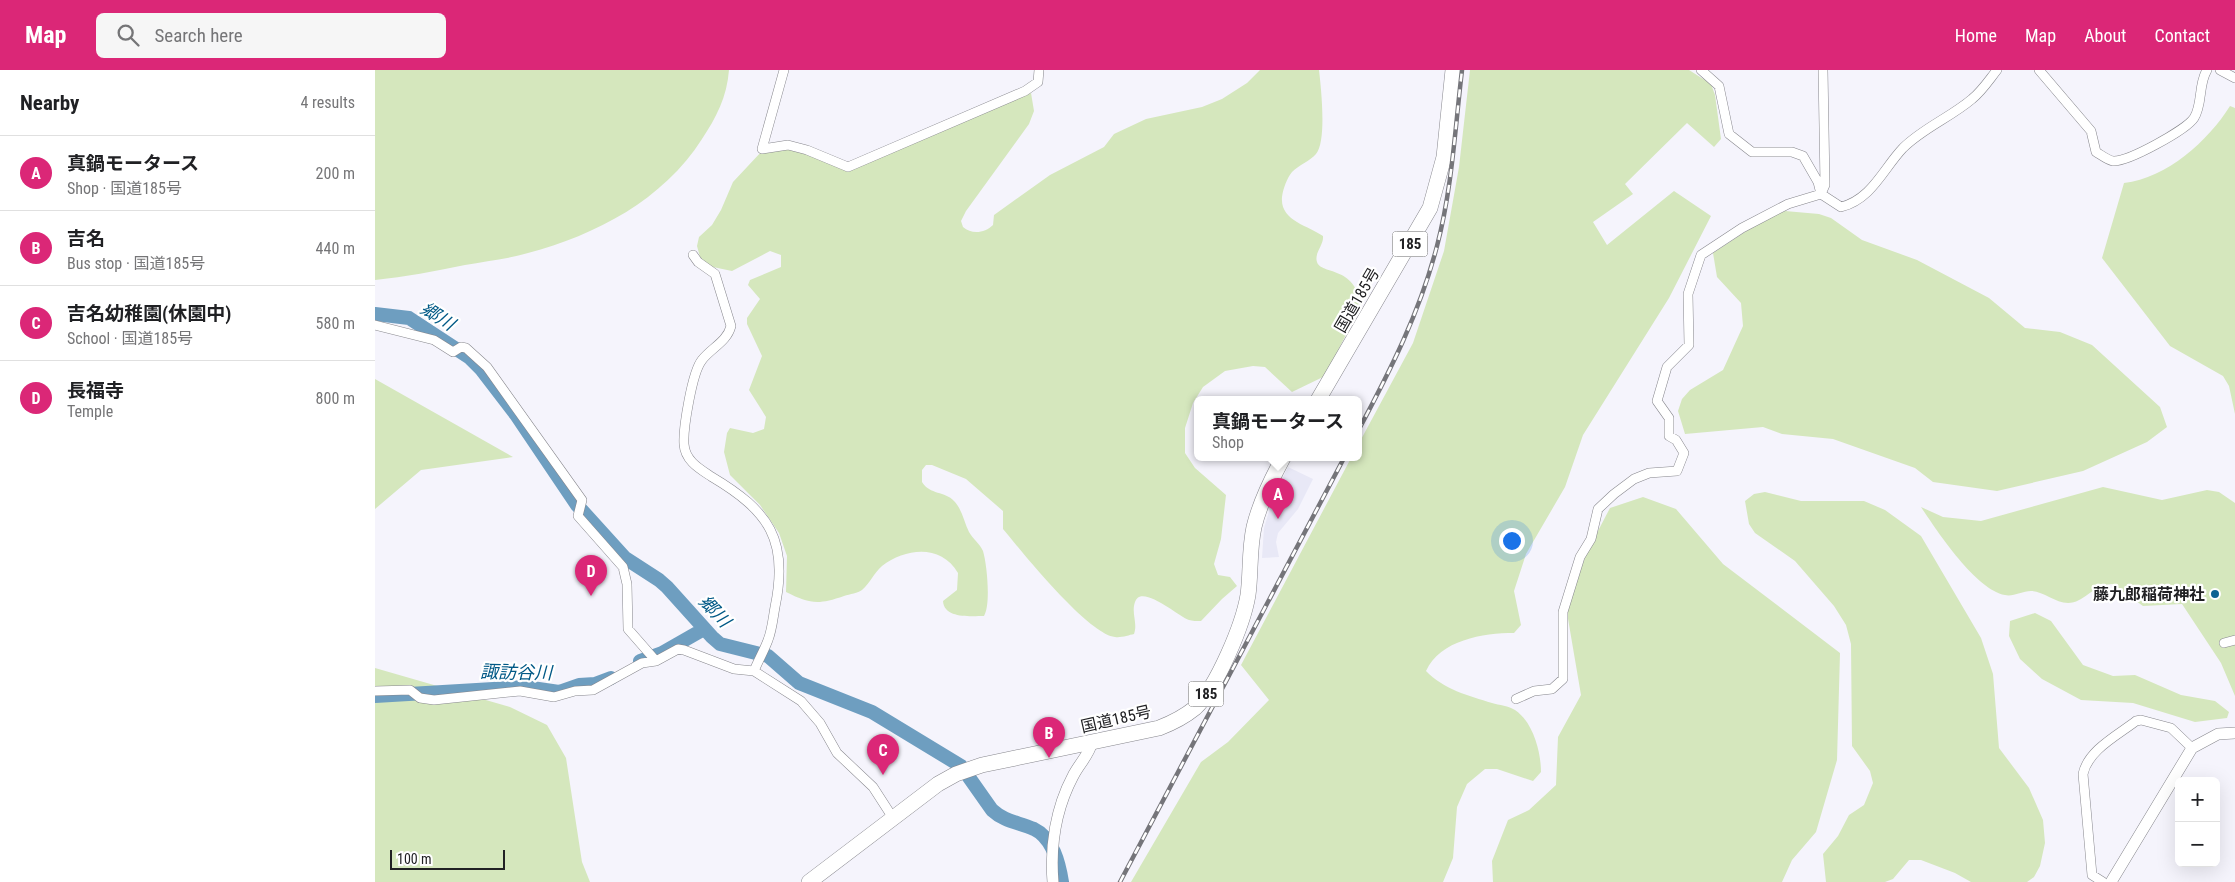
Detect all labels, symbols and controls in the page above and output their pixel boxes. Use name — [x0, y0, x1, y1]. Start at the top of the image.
search box — [96, 13, 446, 58]
text: Map — [25, 21, 66, 49]
icon: search — [114, 21, 142, 49]
text: Search here — [154, 24, 243, 47]
text: Home — [1955, 25, 1997, 46]
text: Map — [2025, 25, 2056, 46]
text: About — [2084, 25, 2126, 46]
text: Contact — [2154, 25, 2210, 46]
text: Nearby — [20, 91, 79, 115]
text: 4 results — [300, 93, 355, 112]
text: 真鍋モータース — [67, 152, 199, 175]
text: A — [31, 164, 41, 183]
text: 200 m — [316, 164, 355, 183]
text: Shop · 国道185号 — [67, 179, 182, 198]
text: 吉名 — [67, 227, 105, 250]
road number: 185 — [1393, 232, 1427, 256]
text: B — [32, 239, 40, 258]
text: 440 m — [316, 239, 355, 258]
text: Bus stop · 国道185号 — [67, 254, 205, 273]
street label: 国道185号 — [1331, 264, 1383, 336]
water label: 郷川 — [417, 298, 461, 336]
text: 吉名幼稚園(休園中) — [67, 302, 231, 325]
text: C — [31, 314, 41, 333]
text: 580 m — [316, 314, 355, 333]
text: School · 国道185号 — [67, 329, 193, 348]
text: 長福寺 — [67, 379, 124, 402]
text: D — [31, 389, 41, 408]
text: 800 m — [316, 389, 355, 408]
popup — [1194, 396, 1362, 461]
text: Temple — [67, 402, 113, 421]
text: 真鍋モータース — [1212, 410, 1344, 433]
text: Shop — [1212, 433, 1244, 452]
pin: A — [1262, 478, 1294, 519]
your location — [1499, 528, 1525, 554]
pin: D — [575, 555, 607, 596]
place label: 藤九郎稲荷神社 — [2093, 585, 2205, 604]
marker: 藤九郎稲荷神社 — [2209, 588, 2221, 600]
water label: 郷川 — [695, 591, 736, 633]
water label: 諏訪谷川 — [480, 661, 554, 683]
road number: 185 — [1189, 682, 1223, 706]
street label: 国道185号 — [1079, 702, 1153, 736]
pin: B — [1033, 717, 1065, 758]
pin: C — [867, 734, 899, 775]
map controls — [2175, 777, 2220, 867]
button: + — [2175, 777, 2220, 822]
button: − — [2175, 822, 2220, 867]
scale bar — [390, 847, 505, 870]
text: 100 m — [397, 851, 432, 867]

